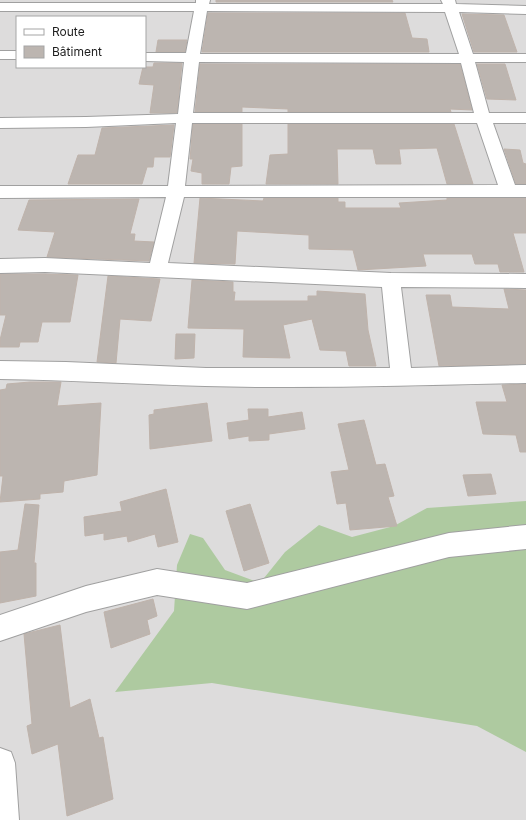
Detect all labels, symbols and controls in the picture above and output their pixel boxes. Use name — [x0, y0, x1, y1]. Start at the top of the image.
legend — [16, 16, 146, 68]
text: Route — [52, 24, 85, 39]
text: Bâtiment — [52, 44, 102, 59]

